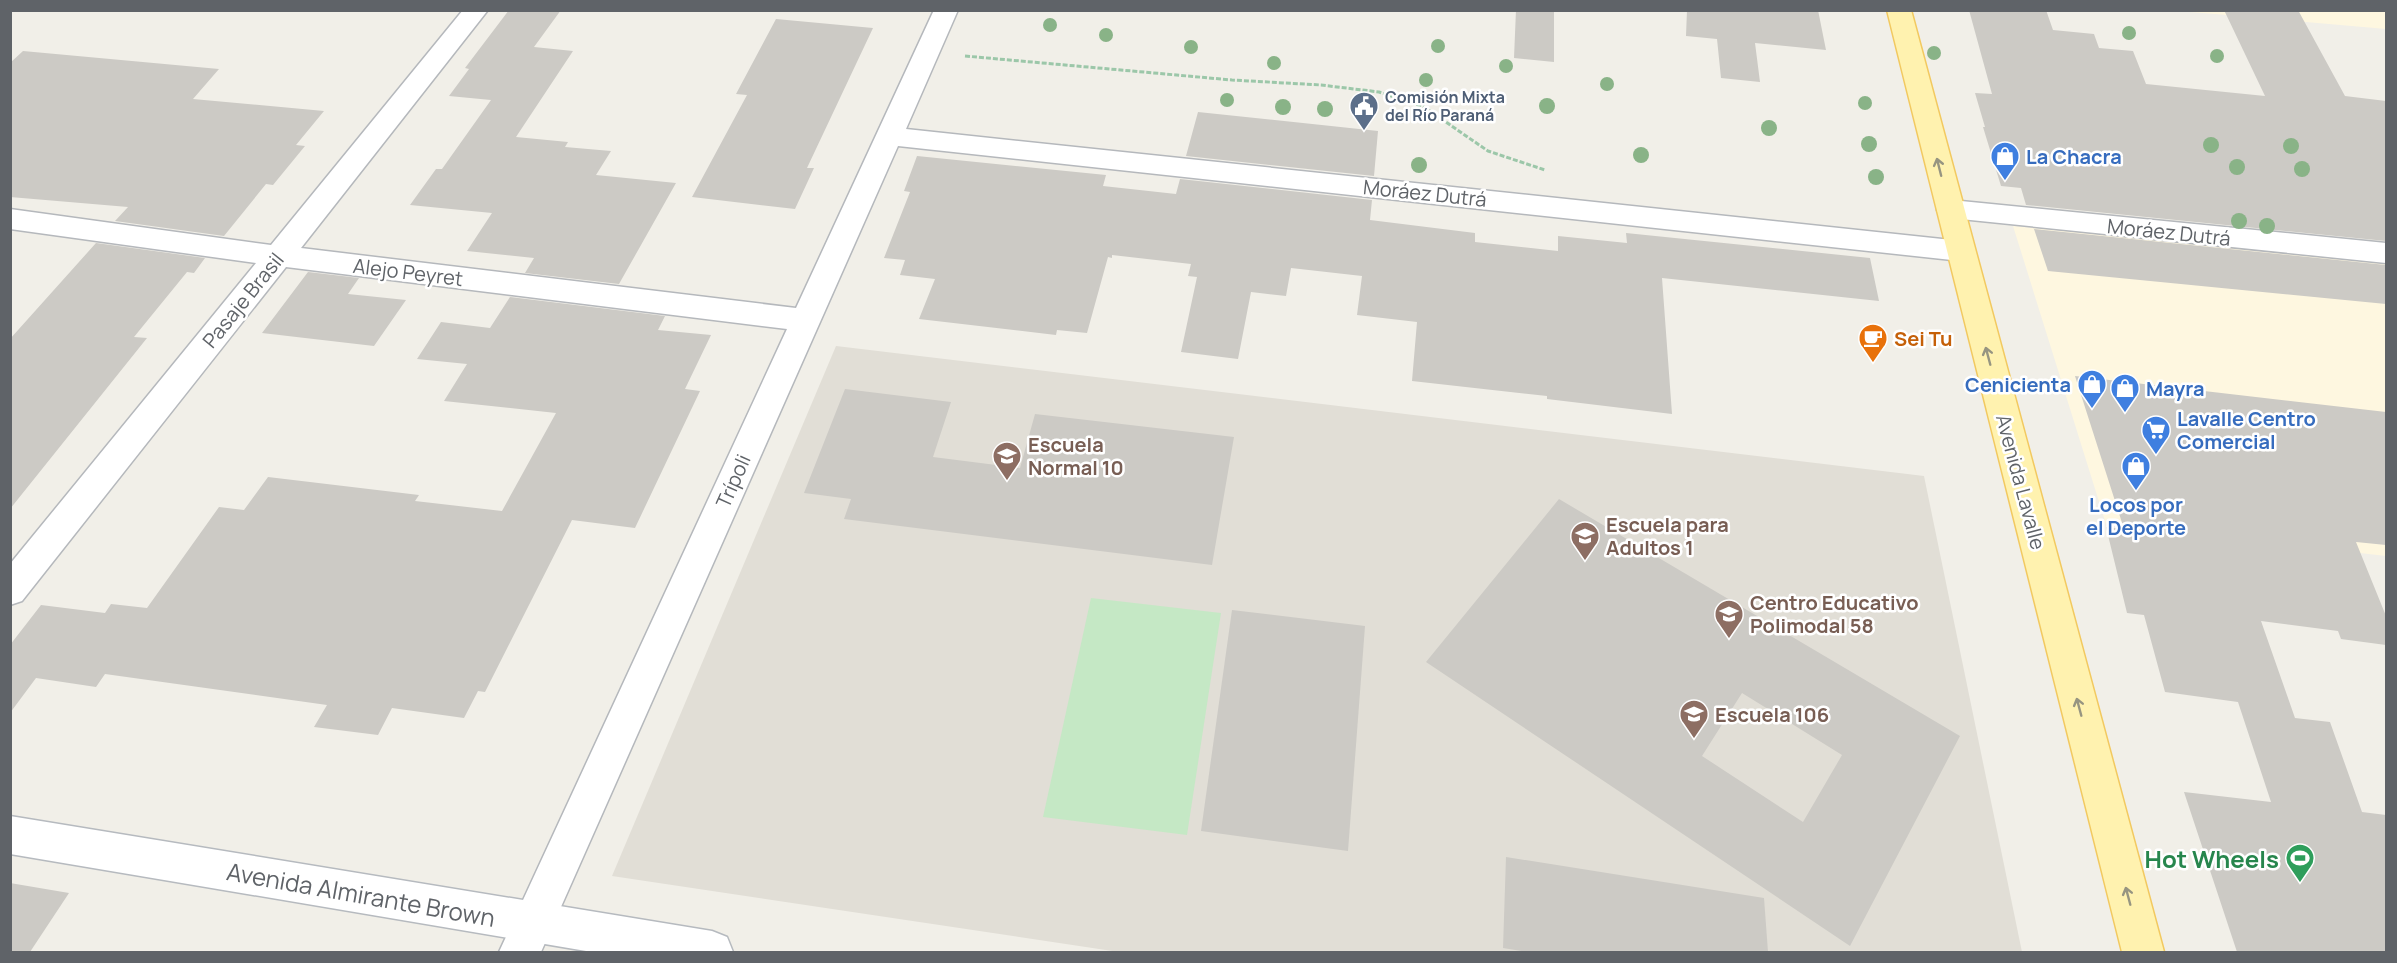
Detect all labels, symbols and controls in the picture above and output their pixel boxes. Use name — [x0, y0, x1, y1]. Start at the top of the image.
place label: Comisión Mixta del Río Paraná — [1385, 86, 1505, 126]
public building icon: Comisión Mixta del Río Paraná — [1348, 90, 1380, 132]
shop icon: La Chacra — [1989, 140, 2021, 182]
place label: La Chacra — [2026, 143, 2122, 170]
one-way arrow — [1933, 158, 1945, 177]
street label: Moráez Dutrá — [1362, 173, 1488, 213]
street label: Moráez Dutrá — [2106, 212, 2232, 252]
street label: Pasaje Brasil — [196, 247, 290, 353]
street label: Alejo Peyret — [351, 252, 465, 292]
cafe icon: Sei Tu — [1857, 322, 1889, 364]
place label: Sei Tu — [1894, 325, 1952, 352]
one-way arrow — [1982, 347, 1993, 366]
shop icon: Cenicienta — [2076, 368, 2108, 410]
place label: Cenicienta — [1965, 371, 2071, 398]
shop icon: Mayra — [2109, 372, 2141, 414]
place label: Mayra — [2146, 375, 2204, 402]
place label: Lavalle Centro Comercial — [2177, 405, 2316, 455]
street label: Avenida Lavalle — [1990, 411, 2052, 553]
supermarket icon: Lavalle Centro Comercial — [2140, 414, 2172, 456]
place label: Escuela Normal 10 — [1028, 431, 1124, 481]
school or university icon: Escuela Normal 10 — [991, 440, 1023, 482]
street label: Trípoli — [709, 450, 757, 512]
shop icon: Locos por el Deporte — [2120, 450, 2152, 492]
place label: Locos por el Deporte — [2086, 491, 2186, 541]
place label: Escuela para Adultos 1 — [1606, 511, 1729, 561]
school or university icon: Escuela para Adultos 1 — [1569, 520, 1601, 562]
place label: Centro Educativo Polimodal 58 — [1750, 589, 1919, 639]
school or university icon: Centro Educativo Polimodal 58 — [1713, 598, 1745, 640]
school or university icon: Escuela 106 — [1678, 698, 1710, 740]
one-way arrow — [2073, 698, 2085, 717]
place label: Escuela 106 — [1715, 701, 1829, 728]
place label: Hot Wheels — [2145, 842, 2279, 875]
sports icon: Hot Wheels — [2284, 842, 2316, 884]
street label: Avenida Almirante Brown — [224, 854, 498, 934]
one-way arrow — [2122, 887, 2134, 906]

